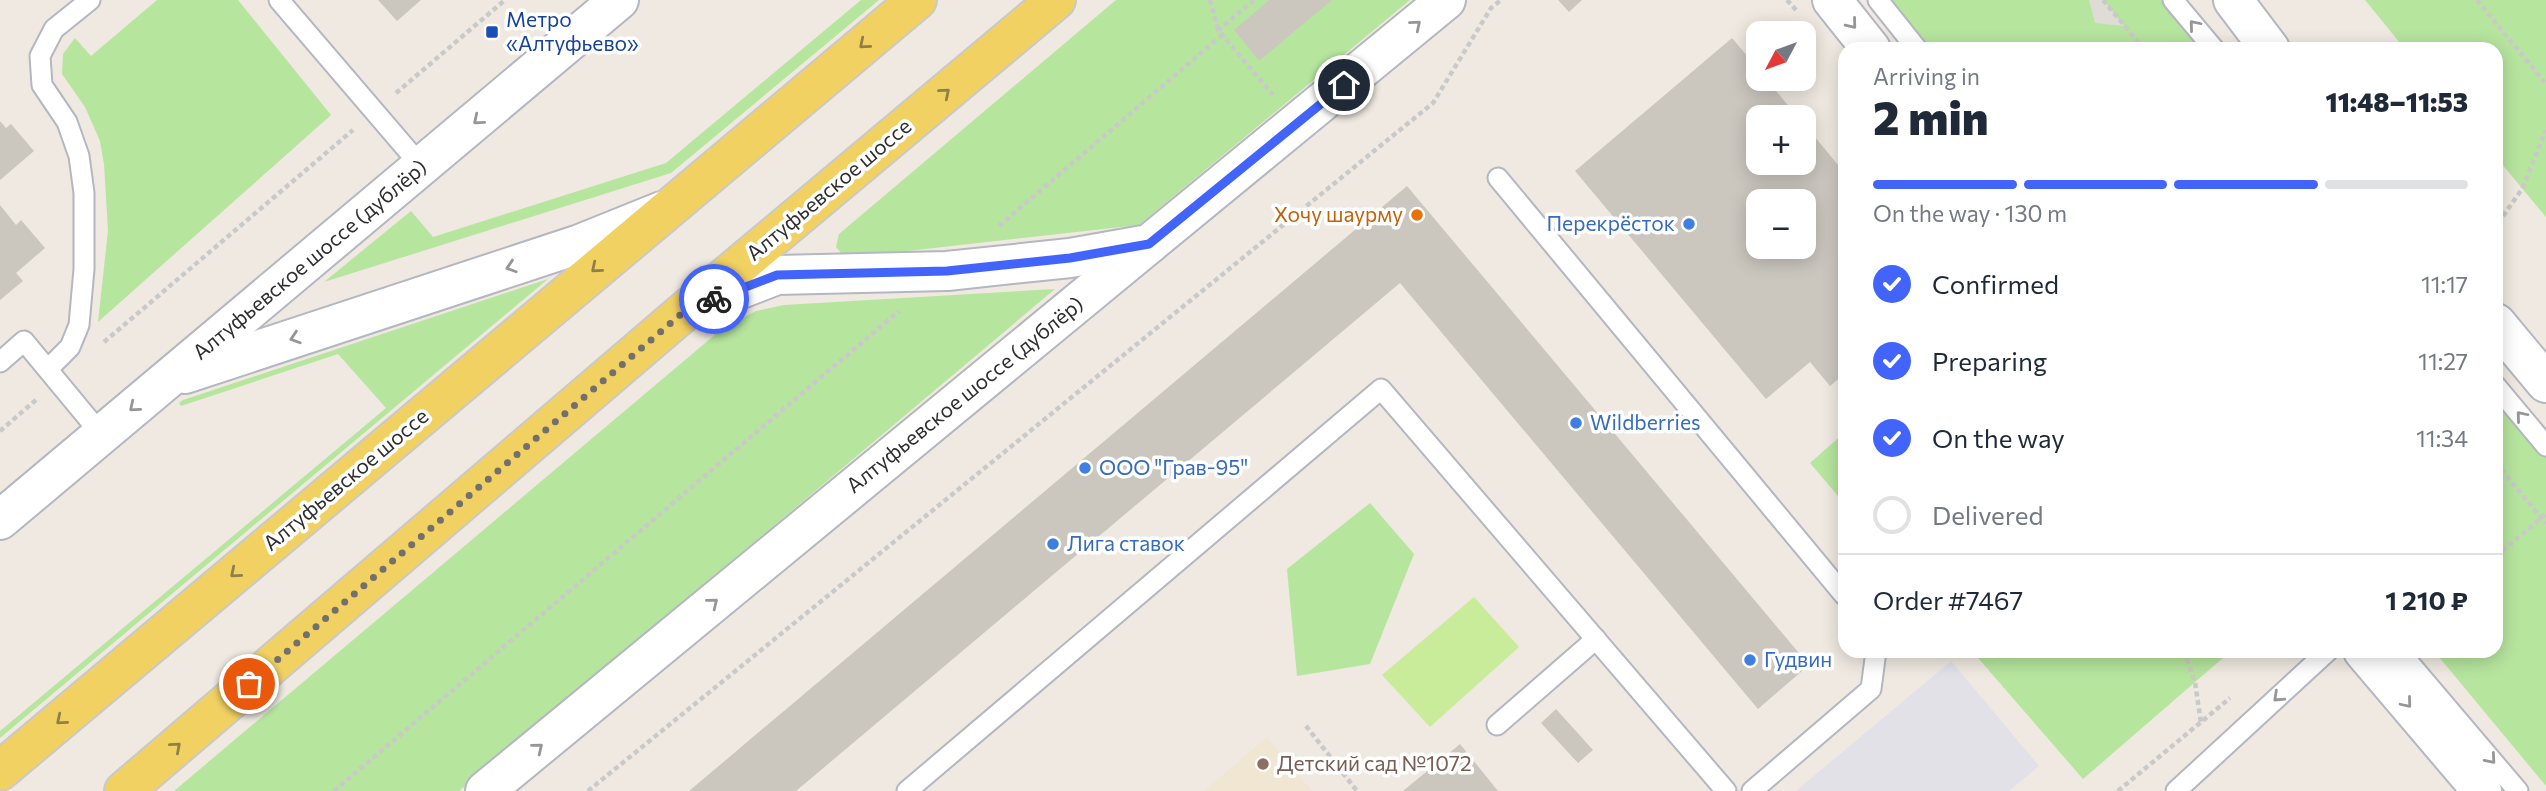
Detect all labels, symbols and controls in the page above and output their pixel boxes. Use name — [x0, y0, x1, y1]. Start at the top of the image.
place label: Метро «Алтуфьево» — [506, 6, 639, 55]
one-way arrow — [1844, 16, 1856, 29]
one-way arrow — [2189, 20, 2202, 32]
one-way arrow — [1408, 21, 1421, 33]
north arrow — [1746, 21, 1816, 91]
map controls — [1746, 21, 1816, 259]
marker: Метро «Алтуфьево» — [484, 24, 500, 40]
one-way arrow — [860, 36, 873, 48]
pin — [1314, 55, 1374, 115]
text: Arriving in — [1873, 62, 1980, 90]
icon: home — [1325, 66, 1363, 104]
text: 11:48–11:53 — [2326, 86, 2468, 117]
text: 2 min — [1873, 88, 1989, 144]
one-way arrow — [937, 89, 949, 102]
button: + — [1746, 105, 1816, 175]
one-way arrow — [473, 112, 486, 124]
street label: Алтуфьевское шоссе — [741, 113, 915, 265]
street label: Алтуфьевское шоссе (дублёр) — [187, 154, 431, 364]
button: − — [1746, 189, 1816, 259]
text: On the way · 130 m — [1873, 199, 2067, 227]
place label: Хочу шаурму — [1274, 201, 1403, 226]
marker: Хочу шаурму — [1409, 207, 1425, 223]
place label: Перекрёсток — [1546, 210, 1675, 235]
marker: Перекрёсток — [1681, 216, 1697, 232]
one-way arrow — [505, 258, 517, 273]
one-way arrow — [591, 260, 604, 273]
courier — [679, 264, 749, 334]
icon: check — [1873, 265, 1911, 303]
text: Confirmed — [1932, 268, 2059, 299]
text: 11:17 — [2421, 270, 2468, 298]
icon: bike — [695, 280, 733, 318]
street label: Алтуфьевское шоссе (дублёр) — [840, 290, 1088, 497]
one-way arrow — [289, 329, 301, 344]
icon: check — [1873, 342, 1911, 380]
text: Preparing — [1932, 345, 2047, 376]
text: 11:27 — [2418, 347, 2468, 375]
one-way arrow — [129, 399, 142, 411]
street label: Алтуфьевское шоссе — [258, 403, 432, 555]
place label: Wildberries — [1590, 409, 1701, 434]
one-way arrow — [2517, 411, 2529, 424]
marker: Wildberries — [1568, 415, 1584, 431]
icon: check — [1873, 419, 1911, 457]
text: On the way — [1932, 422, 2065, 453]
text: 11:34 — [2416, 424, 2468, 452]
place label: ООО "Грав-95" — [1099, 454, 1248, 479]
marker: ООО "Грав-95" — [1077, 460, 1093, 476]
text: Delivered — [1932, 499, 2043, 530]
place label: Лига ставок — [1067, 530, 1185, 555]
marker: Лига ставок — [1045, 536, 1061, 552]
one-way arrow — [230, 565, 243, 577]
text: Order #7467 — [1873, 584, 2023, 615]
text: 1 210 ₽ — [2385, 584, 2468, 615]
one-way arrow — [705, 599, 718, 611]
place label: Гудвин — [1764, 646, 1832, 671]
marker: Гудвин — [1742, 652, 1758, 668]
pin — [219, 654, 279, 714]
icon: bag — [230, 665, 268, 703]
one-way arrow — [2273, 689, 2286, 701]
one-way arrow — [2399, 695, 2411, 708]
one-way arrow — [56, 711, 68, 724]
one-way arrow — [168, 743, 181, 755]
one-way arrow — [530, 743, 542, 756]
place label: Детский сад №1072 — [1277, 750, 1472, 775]
one-way arrow — [2483, 751, 2495, 764]
marker: Детский сад №1072 — [1255, 756, 1271, 772]

